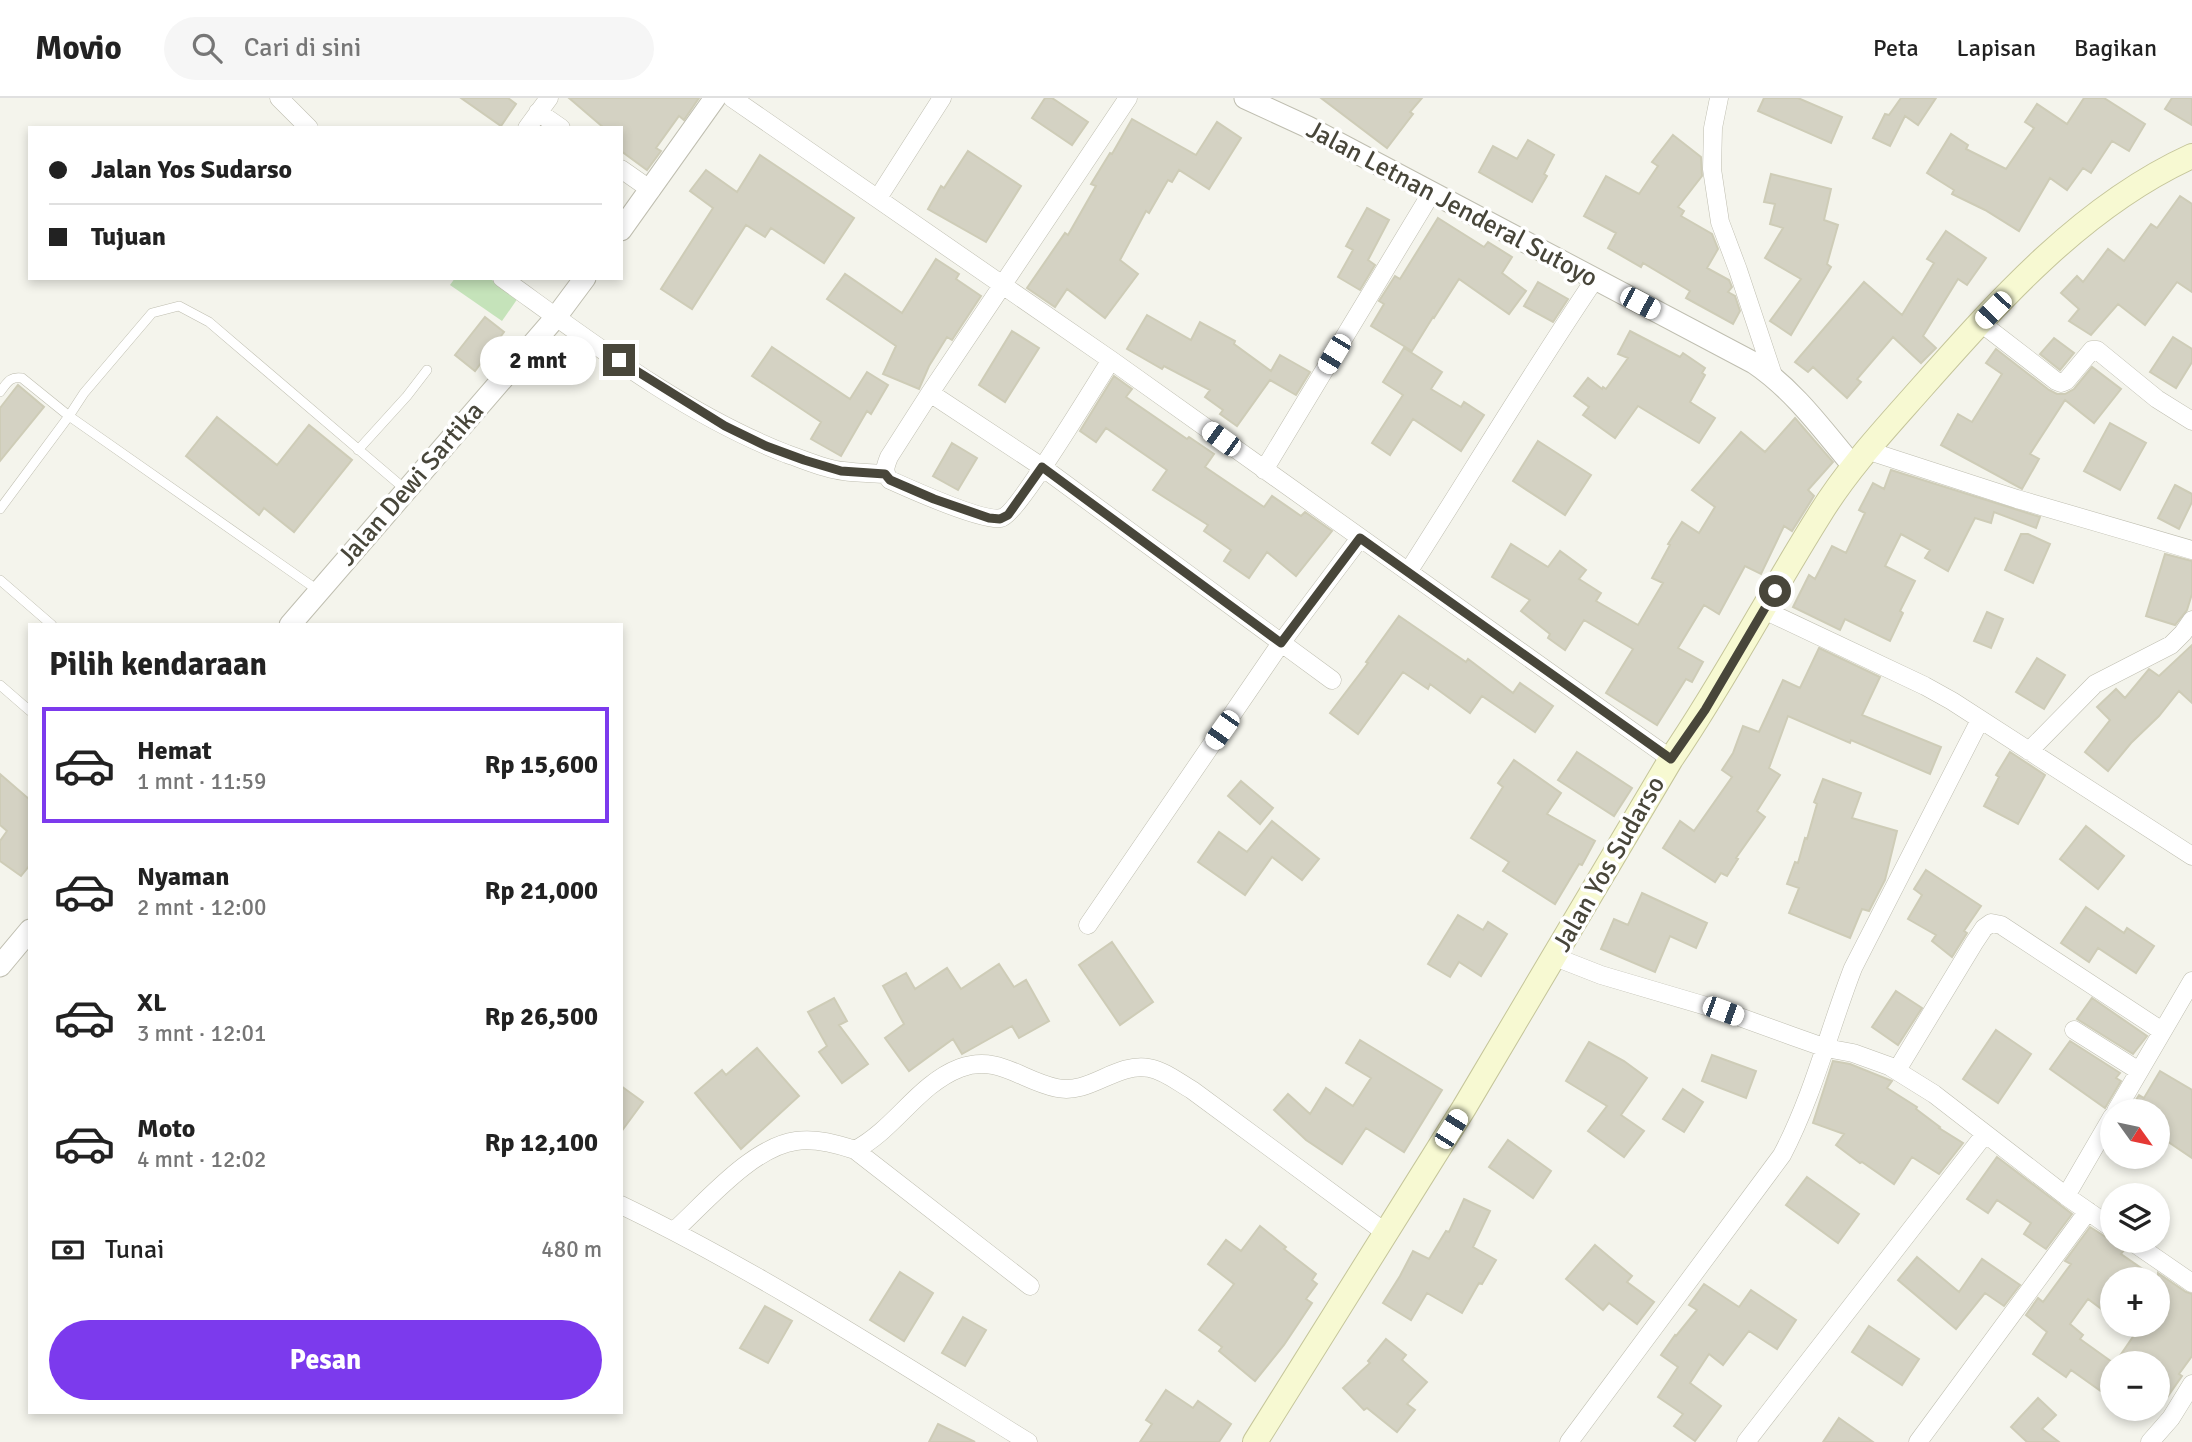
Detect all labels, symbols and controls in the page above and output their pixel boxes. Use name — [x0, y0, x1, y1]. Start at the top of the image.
search box — [164, 17, 654, 80]
text: Movio — [35, 28, 122, 69]
icon: search — [188, 29, 226, 67]
text: Cari di sini — [244, 32, 361, 64]
text: Peta — [1873, 33, 1919, 63]
text: Lapisan — [1957, 33, 2036, 63]
text: Bagikan — [2074, 33, 2157, 63]
street label: Jalan Letnan Jenderal Sutoyo — [1301, 114, 1603, 294]
text: Jalan Yos Sudarso — [91, 154, 292, 186]
text: Tujuan — [91, 221, 166, 253]
car — [1617, 284, 1664, 322]
car — [1971, 288, 2016, 332]
car — [1315, 331, 1354, 377]
callout: 2 mnt — [479, 336, 594, 384]
route end — [603, 344, 635, 376]
text: 2 mnt — [509, 346, 567, 375]
street label: Jalan Dewi Sartika — [331, 396, 491, 572]
car — [1198, 418, 1245, 460]
route start — [1759, 575, 1791, 607]
text: Pilih kendaraan — [49, 645, 267, 684]
car — [1202, 707, 1243, 753]
icon: car — [53, 734, 116, 797]
text: Hemat — [137, 735, 212, 767]
text: Rp 15,600 — [484, 749, 598, 781]
text: 1 mnt · 11:59 — [137, 767, 266, 796]
street label: Jalan Yos Sudarso — [1546, 771, 1672, 957]
icon: car — [53, 860, 116, 923]
text: Nyaman — [137, 861, 230, 893]
text: Rp 21,000 — [484, 875, 598, 907]
text: 2 mnt · 12:00 — [137, 893, 266, 922]
icon: car — [53, 986, 116, 1049]
text: XL — [137, 987, 167, 1019]
car — [1700, 994, 1747, 1028]
text: Rp 26,500 — [484, 1001, 598, 1033]
text: 3 mnt · 12:01 — [137, 1019, 266, 1048]
north arrow — [2100, 1099, 2170, 1169]
map controls — [2100, 1099, 2170, 1421]
car — [1431, 1106, 1472, 1152]
icon: car — [53, 1112, 116, 1175]
text: Moto — [137, 1113, 195, 1145]
text: Rp 12,100 — [484, 1127, 598, 1159]
text: 4 mnt · 12:02 — [137, 1145, 266, 1174]
button: layers — [2100, 1183, 2170, 1253]
icon: cash — [49, 1231, 87, 1269]
text: Tunai — [105, 1234, 164, 1266]
text: 480 m — [541, 1235, 602, 1264]
button: + — [2100, 1267, 2170, 1337]
button: Pesan — [49, 1320, 602, 1400]
button: − — [2100, 1351, 2170, 1421]

